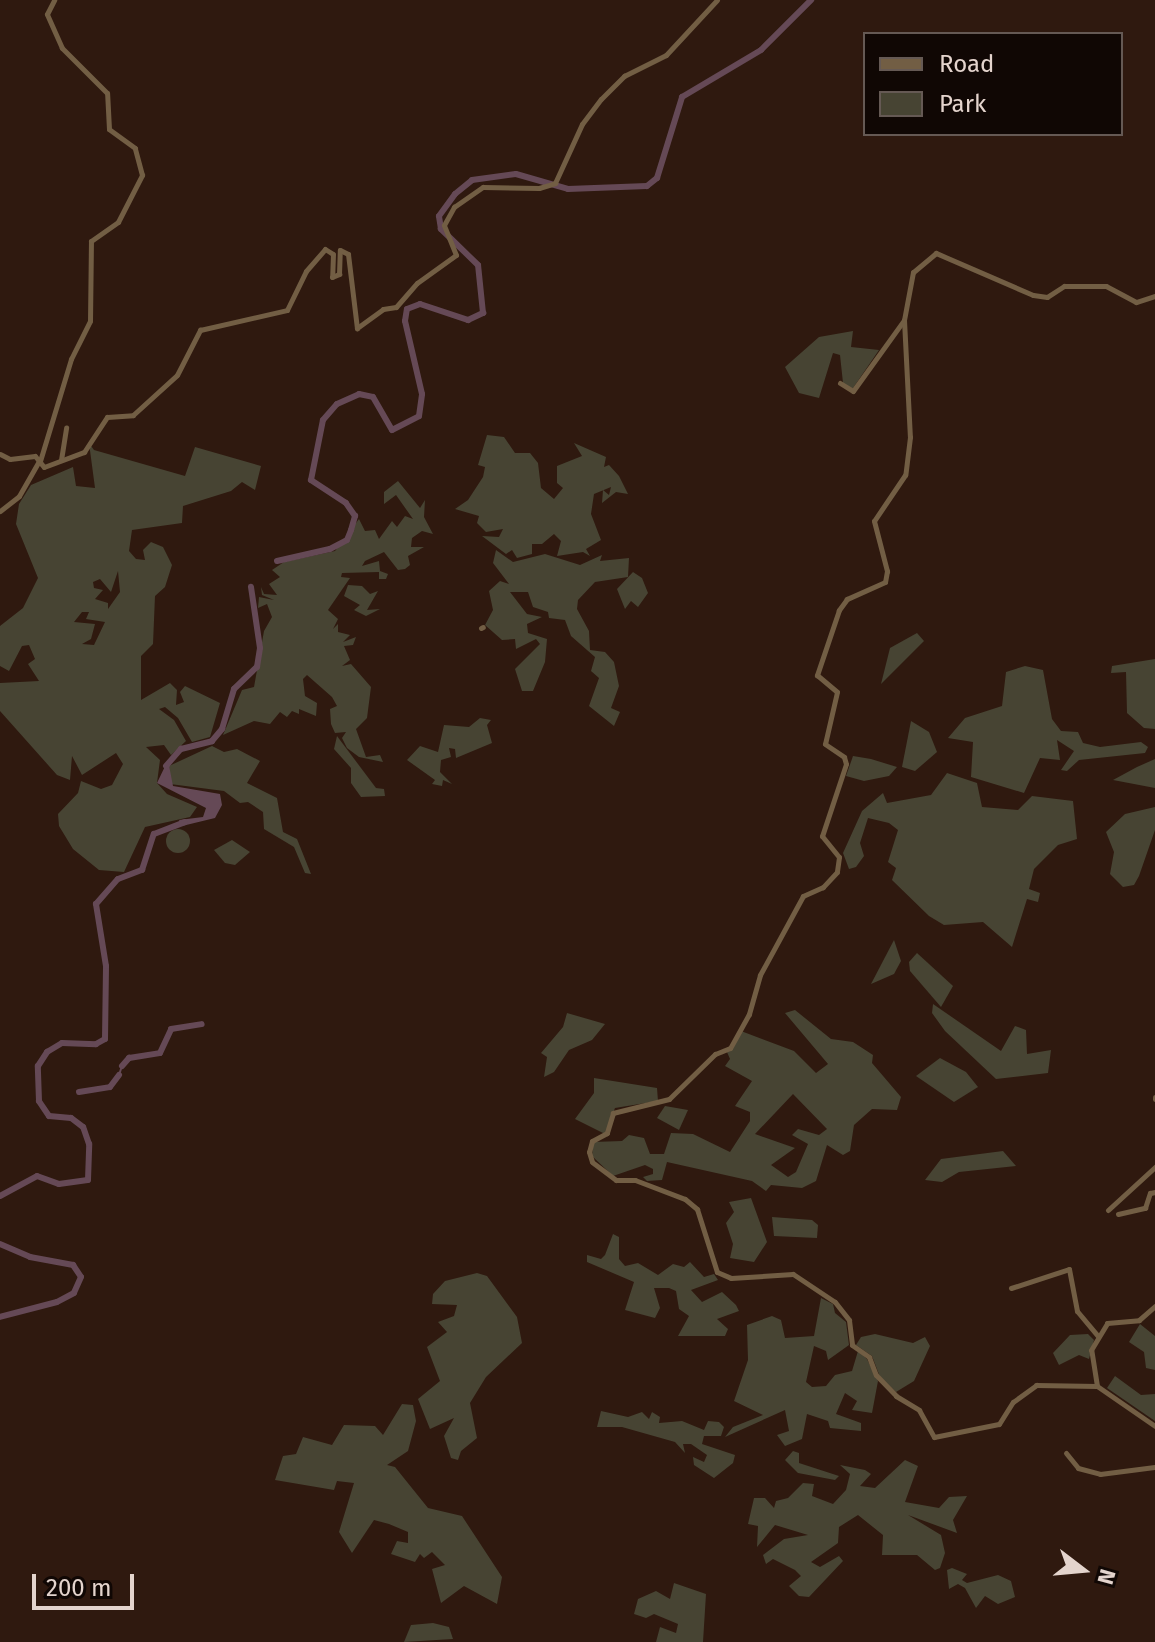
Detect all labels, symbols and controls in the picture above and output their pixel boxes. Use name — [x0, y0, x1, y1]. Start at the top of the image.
legend — [863, 32, 1123, 136]
text: Road — [939, 50, 994, 78]
text: Park — [939, 90, 986, 118]
north arrow — [1043, 1530, 1123, 1610]
scale bar — [36, 1558, 138, 1608]
text: N — [1092, 1566, 1122, 1587]
text: 200 m — [46, 1574, 112, 1602]

